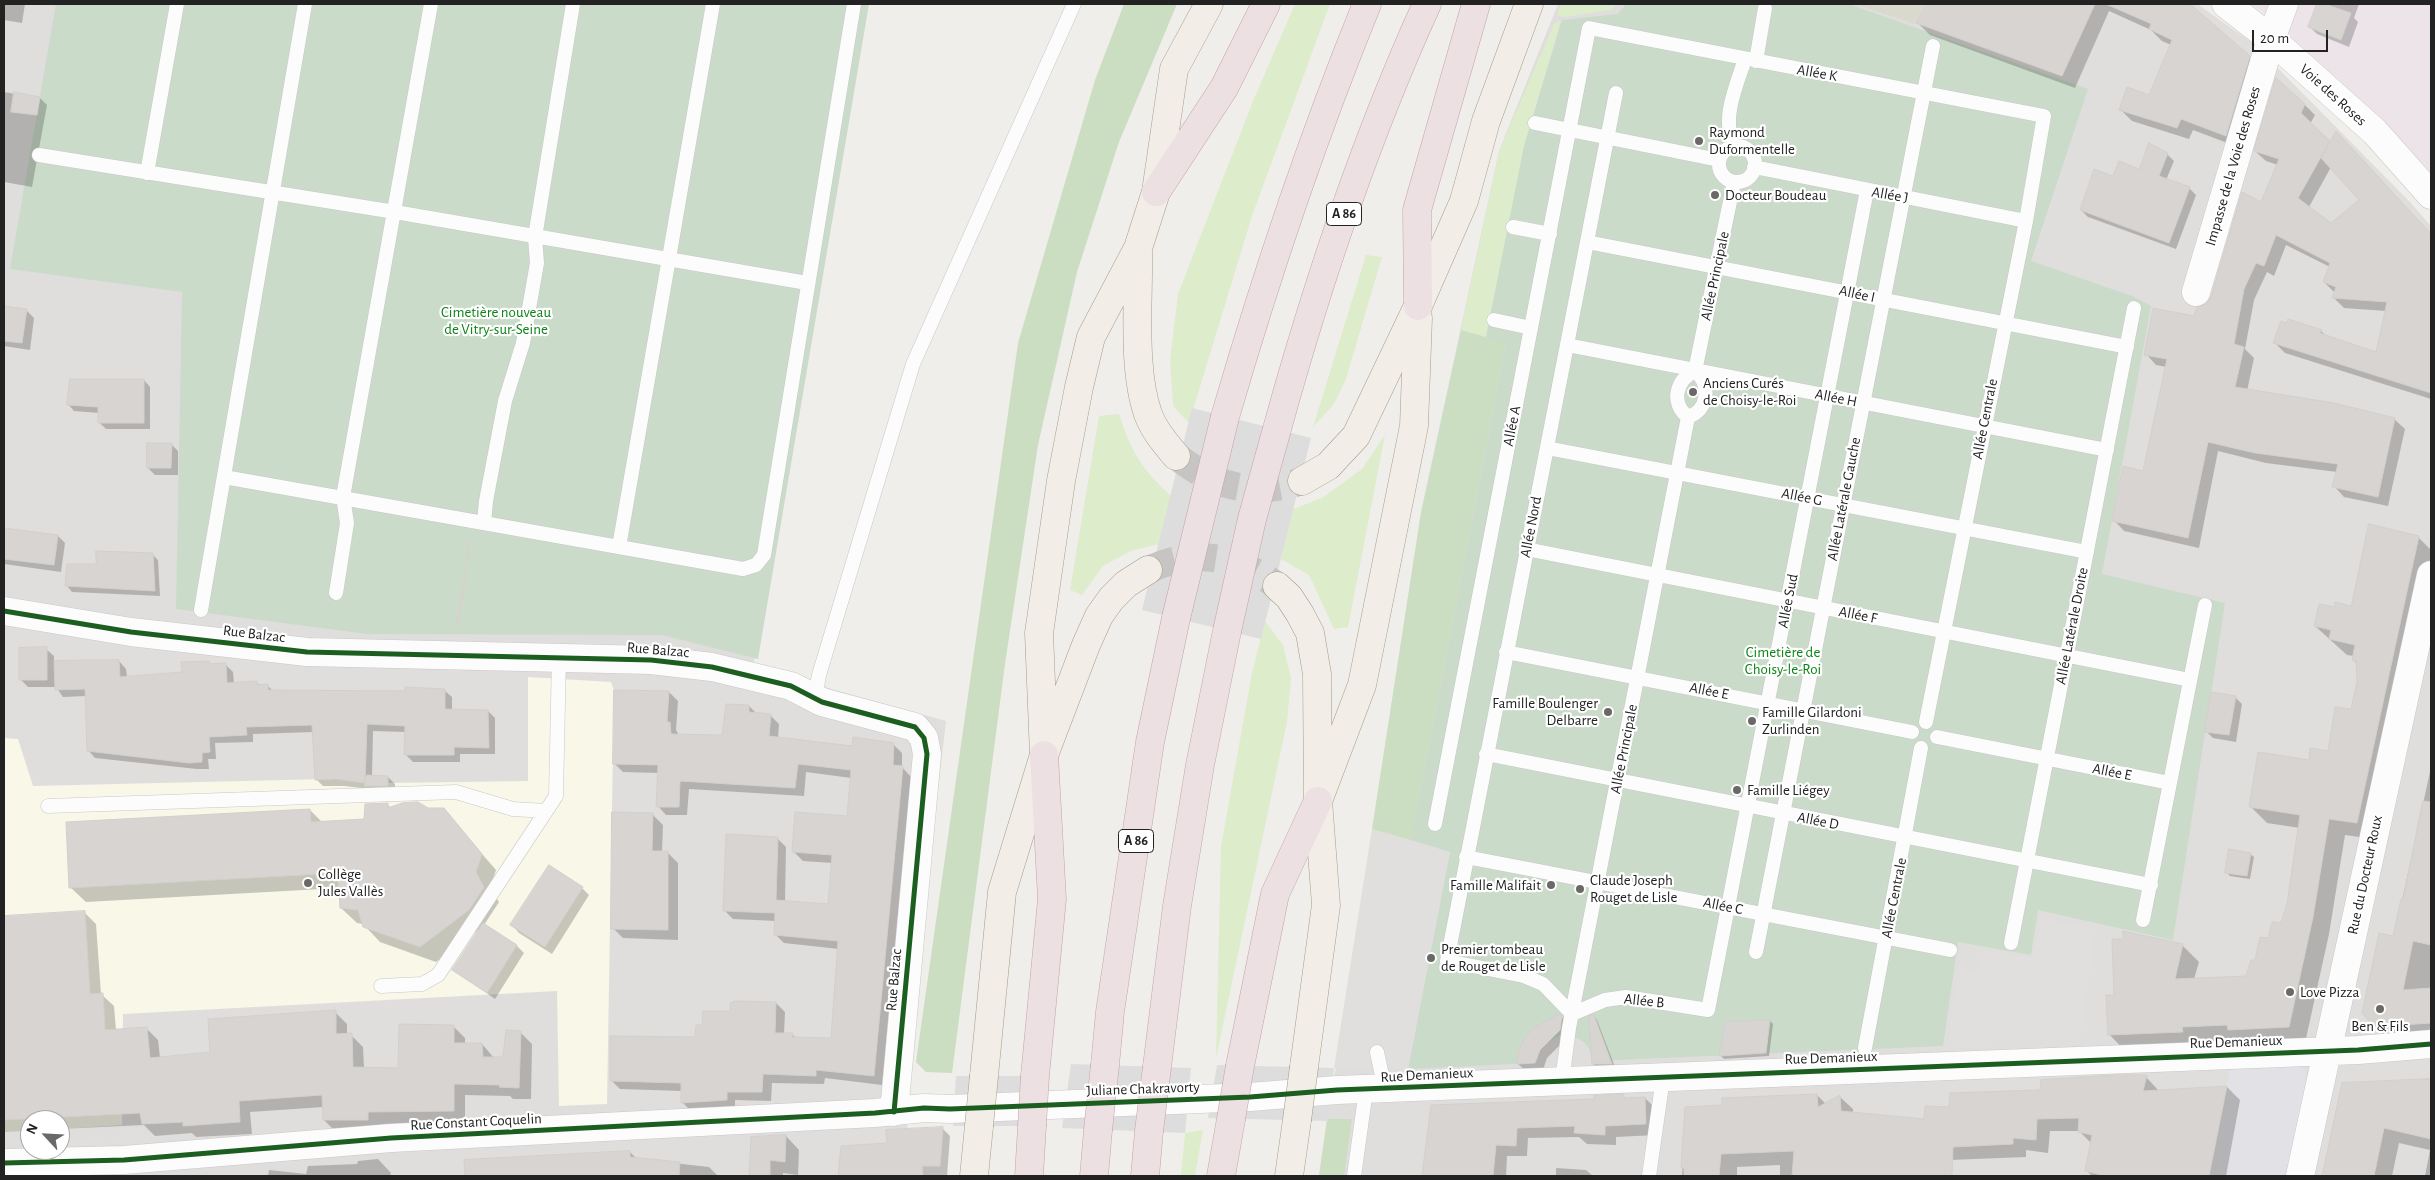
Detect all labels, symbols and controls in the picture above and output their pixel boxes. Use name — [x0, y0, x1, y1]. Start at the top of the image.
scale bar — [2255, 20, 2331, 52]
text: 20 m — [2260, 31, 2289, 46]
street label: Voie des Roses — [2296, 60, 2370, 130]
street label: Allée K — [1795, 61, 1839, 85]
street label: Impasse de la Voie des Roses — [2202, 84, 2264, 248]
place label: Raymond Duformentelle — [1709, 123, 1795, 158]
marker: Raymond Duformentelle — [1693, 135, 1705, 147]
street label: Allée J — [1870, 183, 1910, 207]
place label: Docteur Boudeau — [1725, 186, 1826, 204]
marker: Docteur Boudeau — [1709, 189, 1721, 201]
road number: A 86 — [1326, 202, 1362, 225]
street label: Allée Principale — [1697, 230, 1733, 322]
street label: Allée I — [1837, 281, 1877, 307]
park label: Cimetière nouveau de Vitry-sur-Seine — [441, 303, 551, 338]
place label: Anciens Curés de Choisy-le-Roi — [1703, 374, 1796, 409]
street label: Allée Centrale — [1968, 377, 2002, 461]
street label: Allée H — [1813, 385, 1859, 411]
marker: Anciens Curés de Choisy-le-Roi — [1687, 386, 1699, 398]
street label: Allée A — [1499, 404, 1525, 448]
street label: Allée Latérale Gauche — [1823, 436, 1865, 562]
street label: Allée G — [1780, 484, 1824, 510]
street label: Allée Nord — [1516, 495, 1546, 559]
street label: Allée Latérale Droite — [2052, 566, 2092, 686]
street label: Allée Sud — [1774, 572, 1802, 630]
street label: Allée F — [1837, 602, 1879, 628]
street label: Rue Balzac — [222, 621, 286, 647]
street label: Rue Balzac — [626, 638, 690, 662]
park label: Cimetière de Choisy-le-Roi — [1745, 643, 1821, 678]
street label: Allée E — [1688, 678, 1730, 704]
place label: Famille Boulenger Delbarre — [1492, 694, 1598, 729]
street label: Allée Principale — [1607, 703, 1641, 795]
place label: Famille Gilardoni Zurlinden — [1762, 703, 1862, 738]
marker: Famille Boulenger Delbarre — [1602, 706, 1614, 718]
marker: Famille Gilardoni Zurlinden — [1746, 715, 1758, 727]
street label: Allée E — [2091, 759, 2133, 785]
place label: Famille Liégey — [1747, 781, 1830, 799]
marker: Famille Liégey — [1731, 784, 1743, 796]
street label: Allée D — [1796, 808, 1840, 834]
street label: Rue du Docteur Roux — [2344, 814, 2386, 936]
road number: A 86 — [1118, 829, 1154, 852]
street label: Allée Centrale — [1877, 856, 1911, 940]
place label: Collège Jules Vallès — [318, 865, 383, 900]
place label: Claude Joseph Rouget de Lisle — [1590, 871, 1677, 906]
place label: Famille Malifait — [1450, 876, 1541, 894]
marker: Collège Jules Vallès — [302, 877, 314, 889]
marker: Famille Malifait — [1545, 879, 1557, 891]
marker: Claude Joseph Rouget de Lisle — [1574, 883, 1586, 895]
street label: Allée C — [1702, 893, 1744, 919]
place label: Premier tombeau de Rouget de Lisle — [1441, 940, 1546, 975]
street label: Rue Balzac — [882, 948, 906, 1012]
marker: Premier tombeau de Rouget de Lisle — [1425, 952, 1437, 964]
place label: Love Pizza — [2300, 983, 2359, 1001]
marker: Love Pizza — [2284, 986, 2296, 998]
street label: Allée B — [1623, 990, 1665, 1012]
marker: Ben & Fils — [2374, 1003, 2386, 1015]
place label: Ben & Fils — [2351, 1017, 2409, 1035]
street label: Rue Demanieux — [2189, 1031, 2283, 1053]
street label: Rue Demanieux — [1784, 1047, 1878, 1069]
street label: Rue Demanieux — [1380, 1064, 1474, 1086]
street label: Juliane Chakravorty — [1086, 1078, 1200, 1100]
north arrow — [20, 1110, 70, 1160]
street label: Rue Constant Coquelin — [410, 1110, 542, 1134]
text: N — [24, 1122, 41, 1136]

